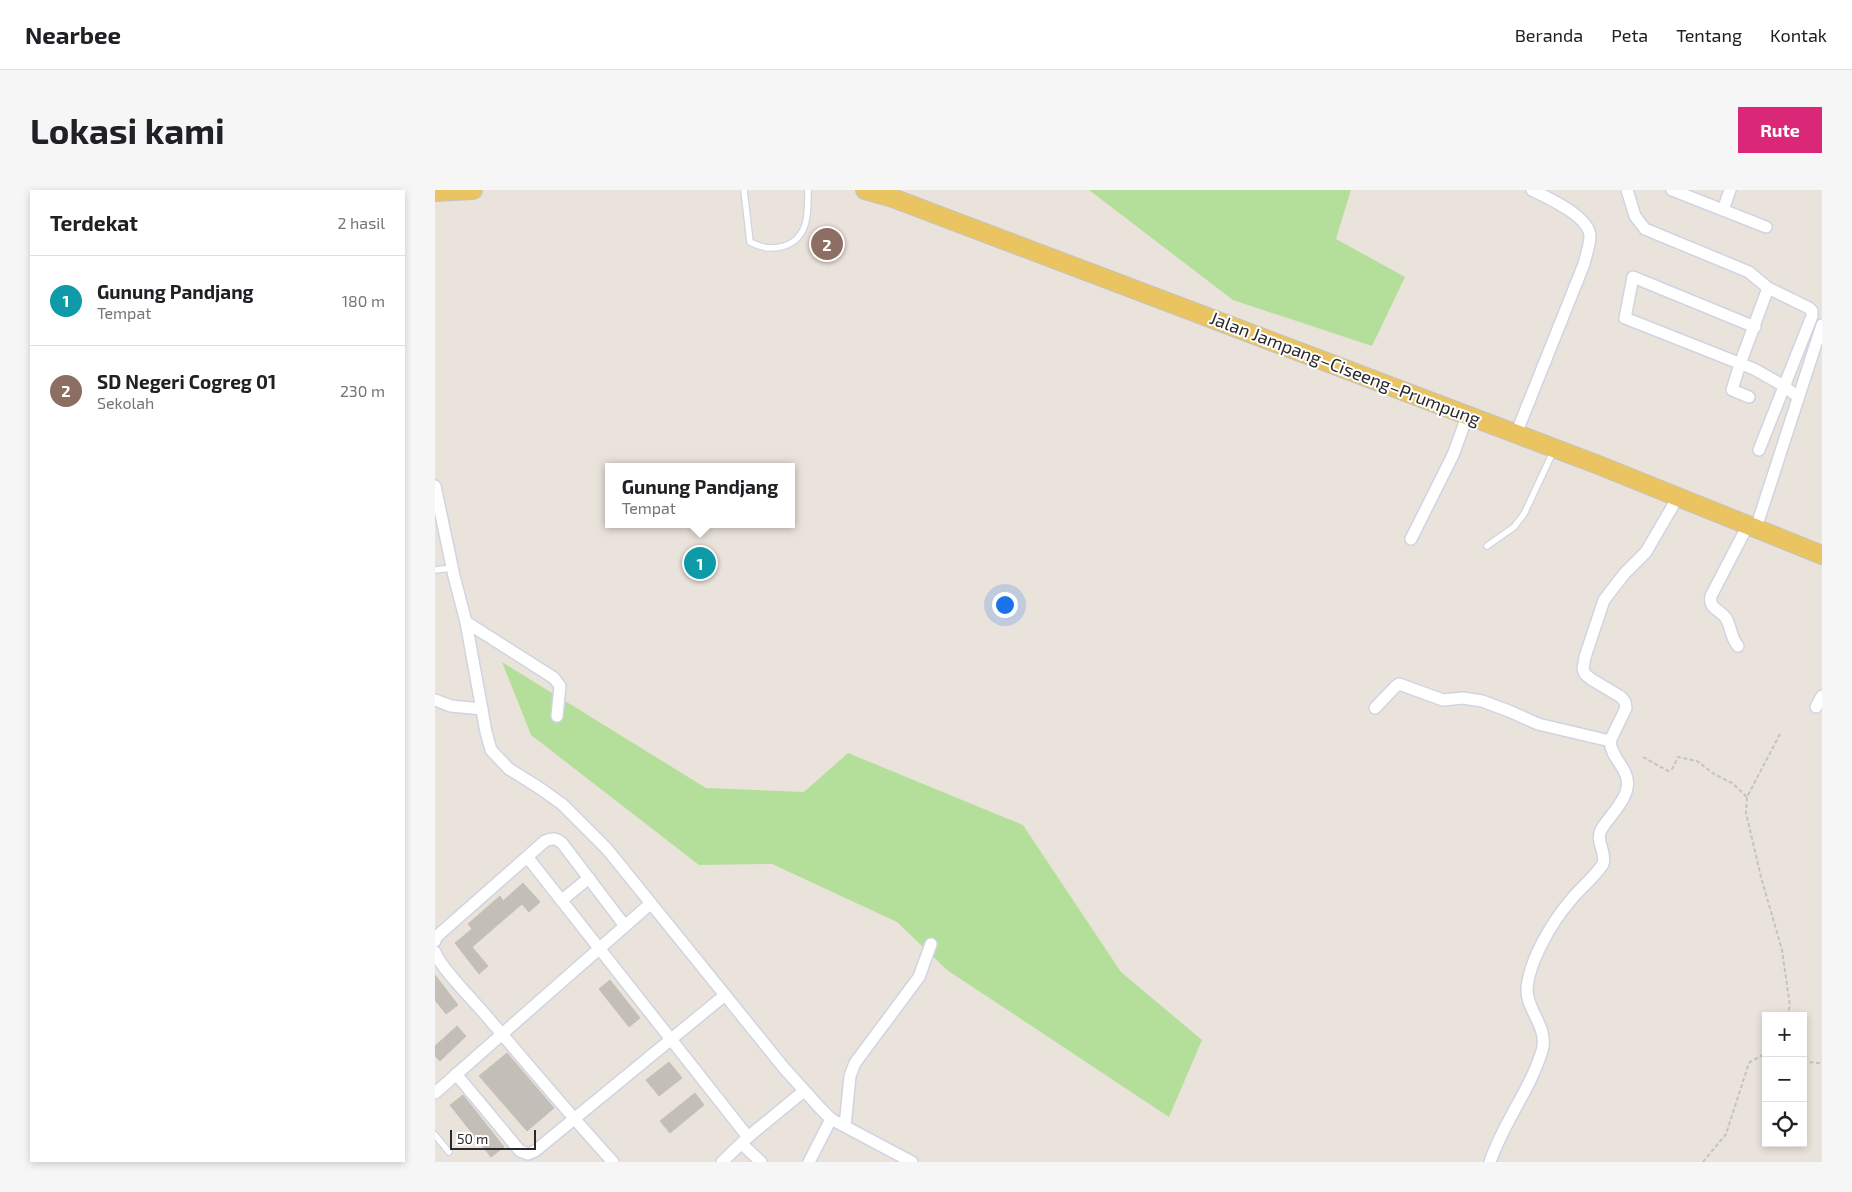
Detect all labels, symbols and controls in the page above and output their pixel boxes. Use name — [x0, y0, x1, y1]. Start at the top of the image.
text: Nearbee — [25, 20, 121, 49]
text: Beranda — [1515, 24, 1583, 46]
text: Peta — [1611, 24, 1648, 46]
text: Tentang — [1676, 24, 1742, 46]
text: Kontak — [1770, 24, 1827, 46]
button: Rute — [1738, 107, 1822, 153]
text: Lokasi kami — [30, 109, 225, 151]
text: Terdekat — [50, 210, 138, 235]
text: 2 hasil — [338, 213, 385, 232]
pin: 2 — [811, 225, 843, 263]
text: Gunung Pandjang — [97, 280, 254, 303]
text: 1 — [63, 291, 69, 310]
text: 180 m — [342, 291, 385, 310]
text: Tempat — [97, 303, 151, 322]
street label: Jalan Jampang–Ciseeng–Prumpung — [1207, 306, 1484, 430]
text: SD Negeri Cogreg 01 — [97, 370, 276, 393]
text: 2 — [61, 381, 71, 400]
text: 230 m — [340, 381, 385, 400]
text: Sekolah — [97, 393, 154, 412]
popup — [605, 463, 795, 528]
text: Gunung Pandjang — [622, 475, 778, 498]
text: Tempat — [622, 498, 676, 517]
pin: 1 — [684, 544, 716, 582]
your location — [992, 592, 1018, 618]
map controls — [1762, 1012, 1807, 1147]
button: + — [1762, 1012, 1807, 1057]
button: − — [1762, 1057, 1807, 1102]
button: locate — [1762, 1102, 1807, 1147]
scale bar — [450, 1127, 536, 1150]
text: 50 m — [457, 1130, 488, 1147]

